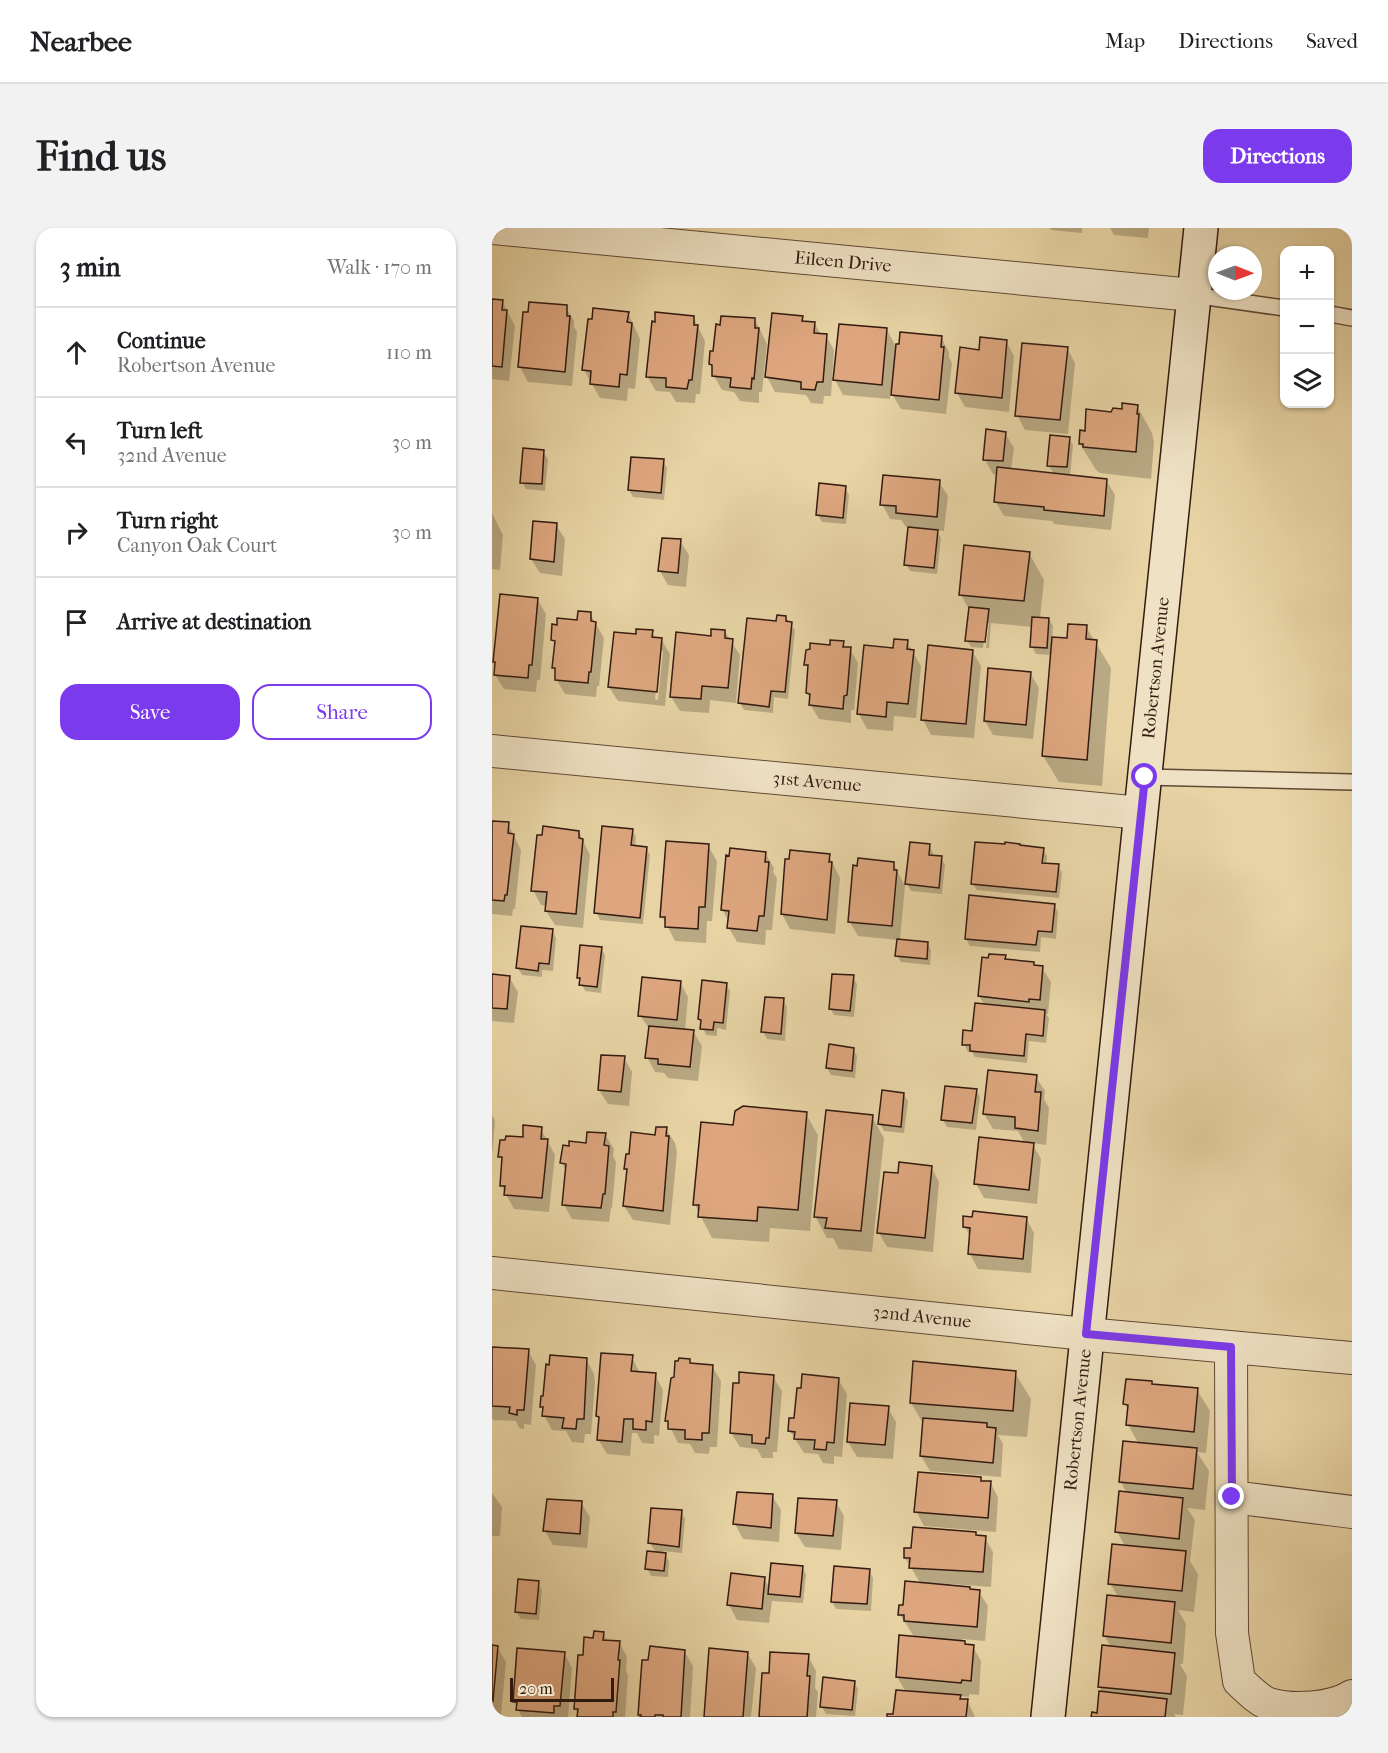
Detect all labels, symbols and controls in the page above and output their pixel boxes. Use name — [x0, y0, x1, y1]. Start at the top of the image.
text: Nearbee — [30, 25, 132, 58]
text: Map — [1105, 29, 1145, 53]
text: Directions — [1178, 29, 1273, 53]
text: Saved — [1306, 29, 1358, 53]
button: Directions — [1203, 129, 1352, 183]
text: Find us — [36, 132, 166, 181]
north arrow — [1208, 246, 1262, 300]
map controls — [1280, 246, 1334, 408]
button: + — [1280, 246, 1334, 300]
street label: Eileen Drive — [794, 247, 892, 277]
text: 3 min — [60, 252, 121, 283]
text: Walk · 170 m — [327, 256, 432, 279]
button: − — [1280, 300, 1334, 354]
text: Continue — [117, 328, 206, 354]
icon: ahead — [60, 336, 93, 369]
text: 110 m — [386, 341, 432, 364]
text: Robertson Avenue — [117, 354, 275, 377]
button: layers — [1280, 354, 1334, 408]
text: Turn left — [117, 418, 203, 444]
icon: left — [60, 426, 93, 459]
text: 30 m — [392, 431, 432, 454]
text: 32nd Avenue — [117, 444, 227, 467]
text: Turn right — [117, 508, 218, 534]
icon: right — [60, 516, 93, 549]
text: 30 m — [392, 521, 432, 544]
text: Canyon Oak Court — [117, 534, 277, 557]
street label: Robertson Avenue — [1138, 596, 1174, 740]
icon: arrive — [60, 606, 93, 639]
text: Arrive at destination — [117, 609, 311, 635]
button: Save — [60, 684, 240, 740]
button: Share — [252, 684, 432, 740]
route start — [1131, 763, 1157, 789]
street label: 31st Avenue — [772, 768, 862, 796]
street label: 32nd Avenue — [872, 1301, 972, 1333]
street label: Robertson Avenue — [1060, 1348, 1096, 1492]
route end — [1218, 1483, 1244, 1509]
scale bar — [510, 1675, 614, 1702]
text: 20 m — [519, 1679, 553, 1698]

